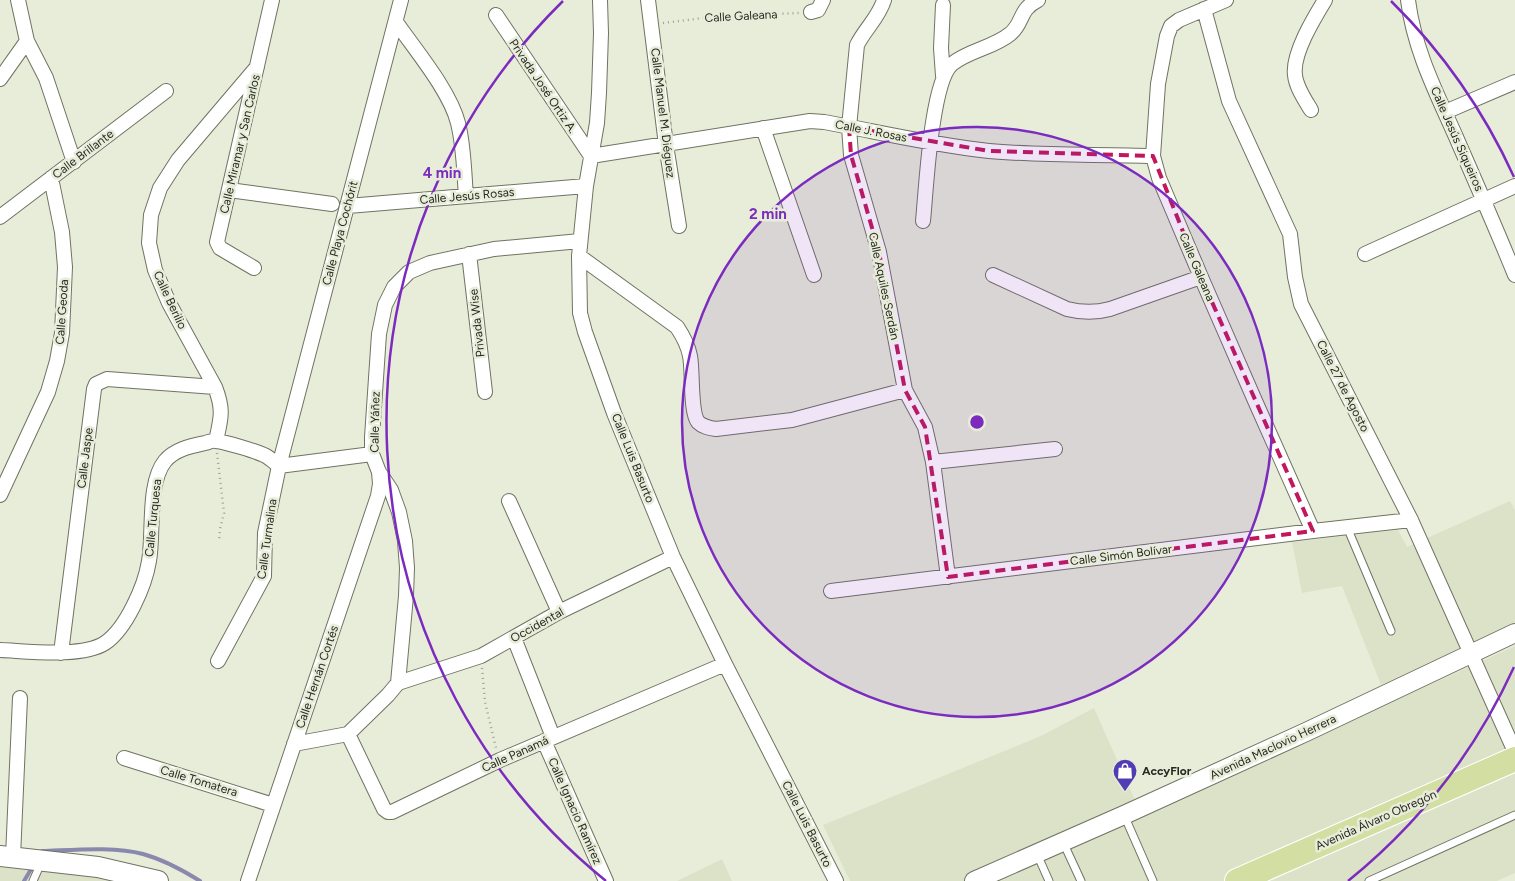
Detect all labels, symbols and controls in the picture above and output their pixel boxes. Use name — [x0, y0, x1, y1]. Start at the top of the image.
street label: Calle Galeana — [704, 7, 778, 25]
street label: Privada José Ortiz A. — [506, 36, 580, 136]
street label: Calle Manuel M. Diéguez — [648, 47, 678, 179]
street label: Calle Miramar y San Carlos — [217, 73, 263, 215]
street label: Calle Jesús Siqueiros — [1428, 85, 1487, 194]
street label: Calle J. Rosas — [834, 117, 909, 145]
street label: Calle Brillante — [50, 126, 117, 182]
text: 4 min — [423, 164, 461, 182]
street label: Calle Playa Cochórit — [319, 179, 361, 287]
street label: Calle Jesús Rosas — [419, 185, 515, 207]
text: 2 min — [749, 205, 787, 223]
street label: Calle Aquiles Serdán — [866, 231, 902, 341]
street label: Calle Galeana — [1176, 231, 1218, 303]
street label: Calle Berilio — [150, 269, 190, 331]
street label: Calle Geoda — [53, 279, 71, 345]
street label: Privada Wise — [466, 288, 488, 358]
street label: Calle 27 de Agosto — [1314, 338, 1372, 434]
street label: Calle Yáñez — [367, 391, 383, 453]
street label: Calle Luis Basurto — [609, 411, 657, 505]
centre of rings — [968, 413, 986, 431]
street label: Calle Jaspe — [74, 426, 96, 489]
street label: Calle Turquesa — [142, 478, 164, 558]
street label: Calle Turmalina — [254, 498, 280, 580]
street label: Calle Simón Bolívar — [1069, 542, 1173, 568]
street label: Occidental — [508, 605, 566, 645]
street label: Calle Hernán Cortés — [293, 623, 341, 730]
street label: Avenida Maclovio Herrera — [1208, 712, 1338, 782]
street label: Calle Panamá — [479, 733, 551, 775]
street label: Calle Ignacio Ramírez — [545, 756, 605, 866]
shop icon: AccyFlor — [1112, 758, 1138, 792]
street label: Calle Tomatera — [159, 763, 239, 799]
place label: AccyFlor — [1142, 764, 1192, 778]
street label: Calle Luis Basurto — [779, 778, 835, 870]
street label: Avenida Álvaro Obregón — [1313, 787, 1439, 853]

